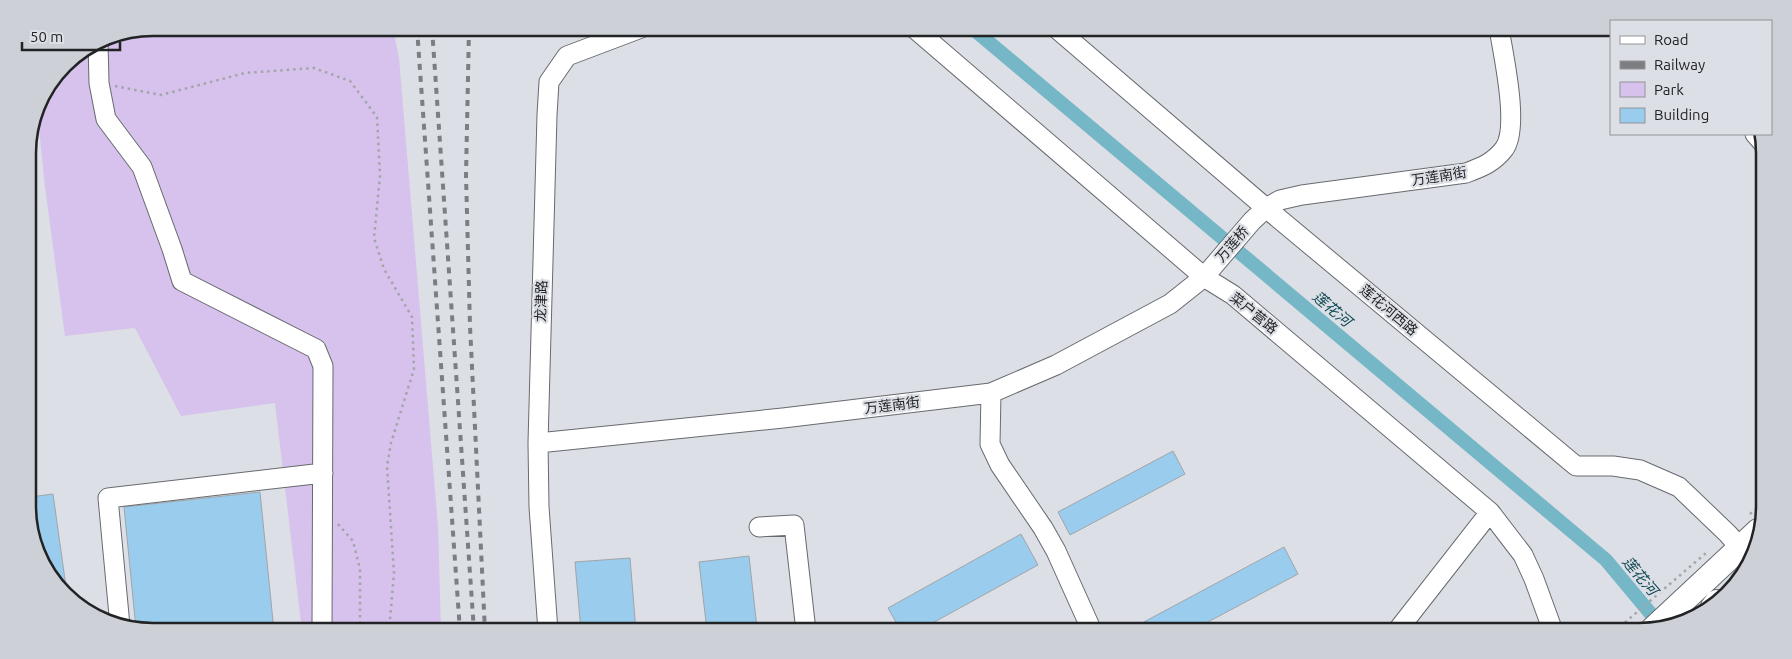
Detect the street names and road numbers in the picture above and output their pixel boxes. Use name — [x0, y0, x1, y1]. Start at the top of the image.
street label: 万莲南街 — [1410, 164, 1468, 188]
street label: 万莲桥 — [1212, 223, 1252, 265]
street label: 龙津路 — [532, 280, 550, 322]
street label: 莲花河西路 — [1357, 281, 1421, 339]
street label: 菜户营路 — [1227, 289, 1281, 337]
street label: 万莲南街 — [863, 394, 921, 416]

